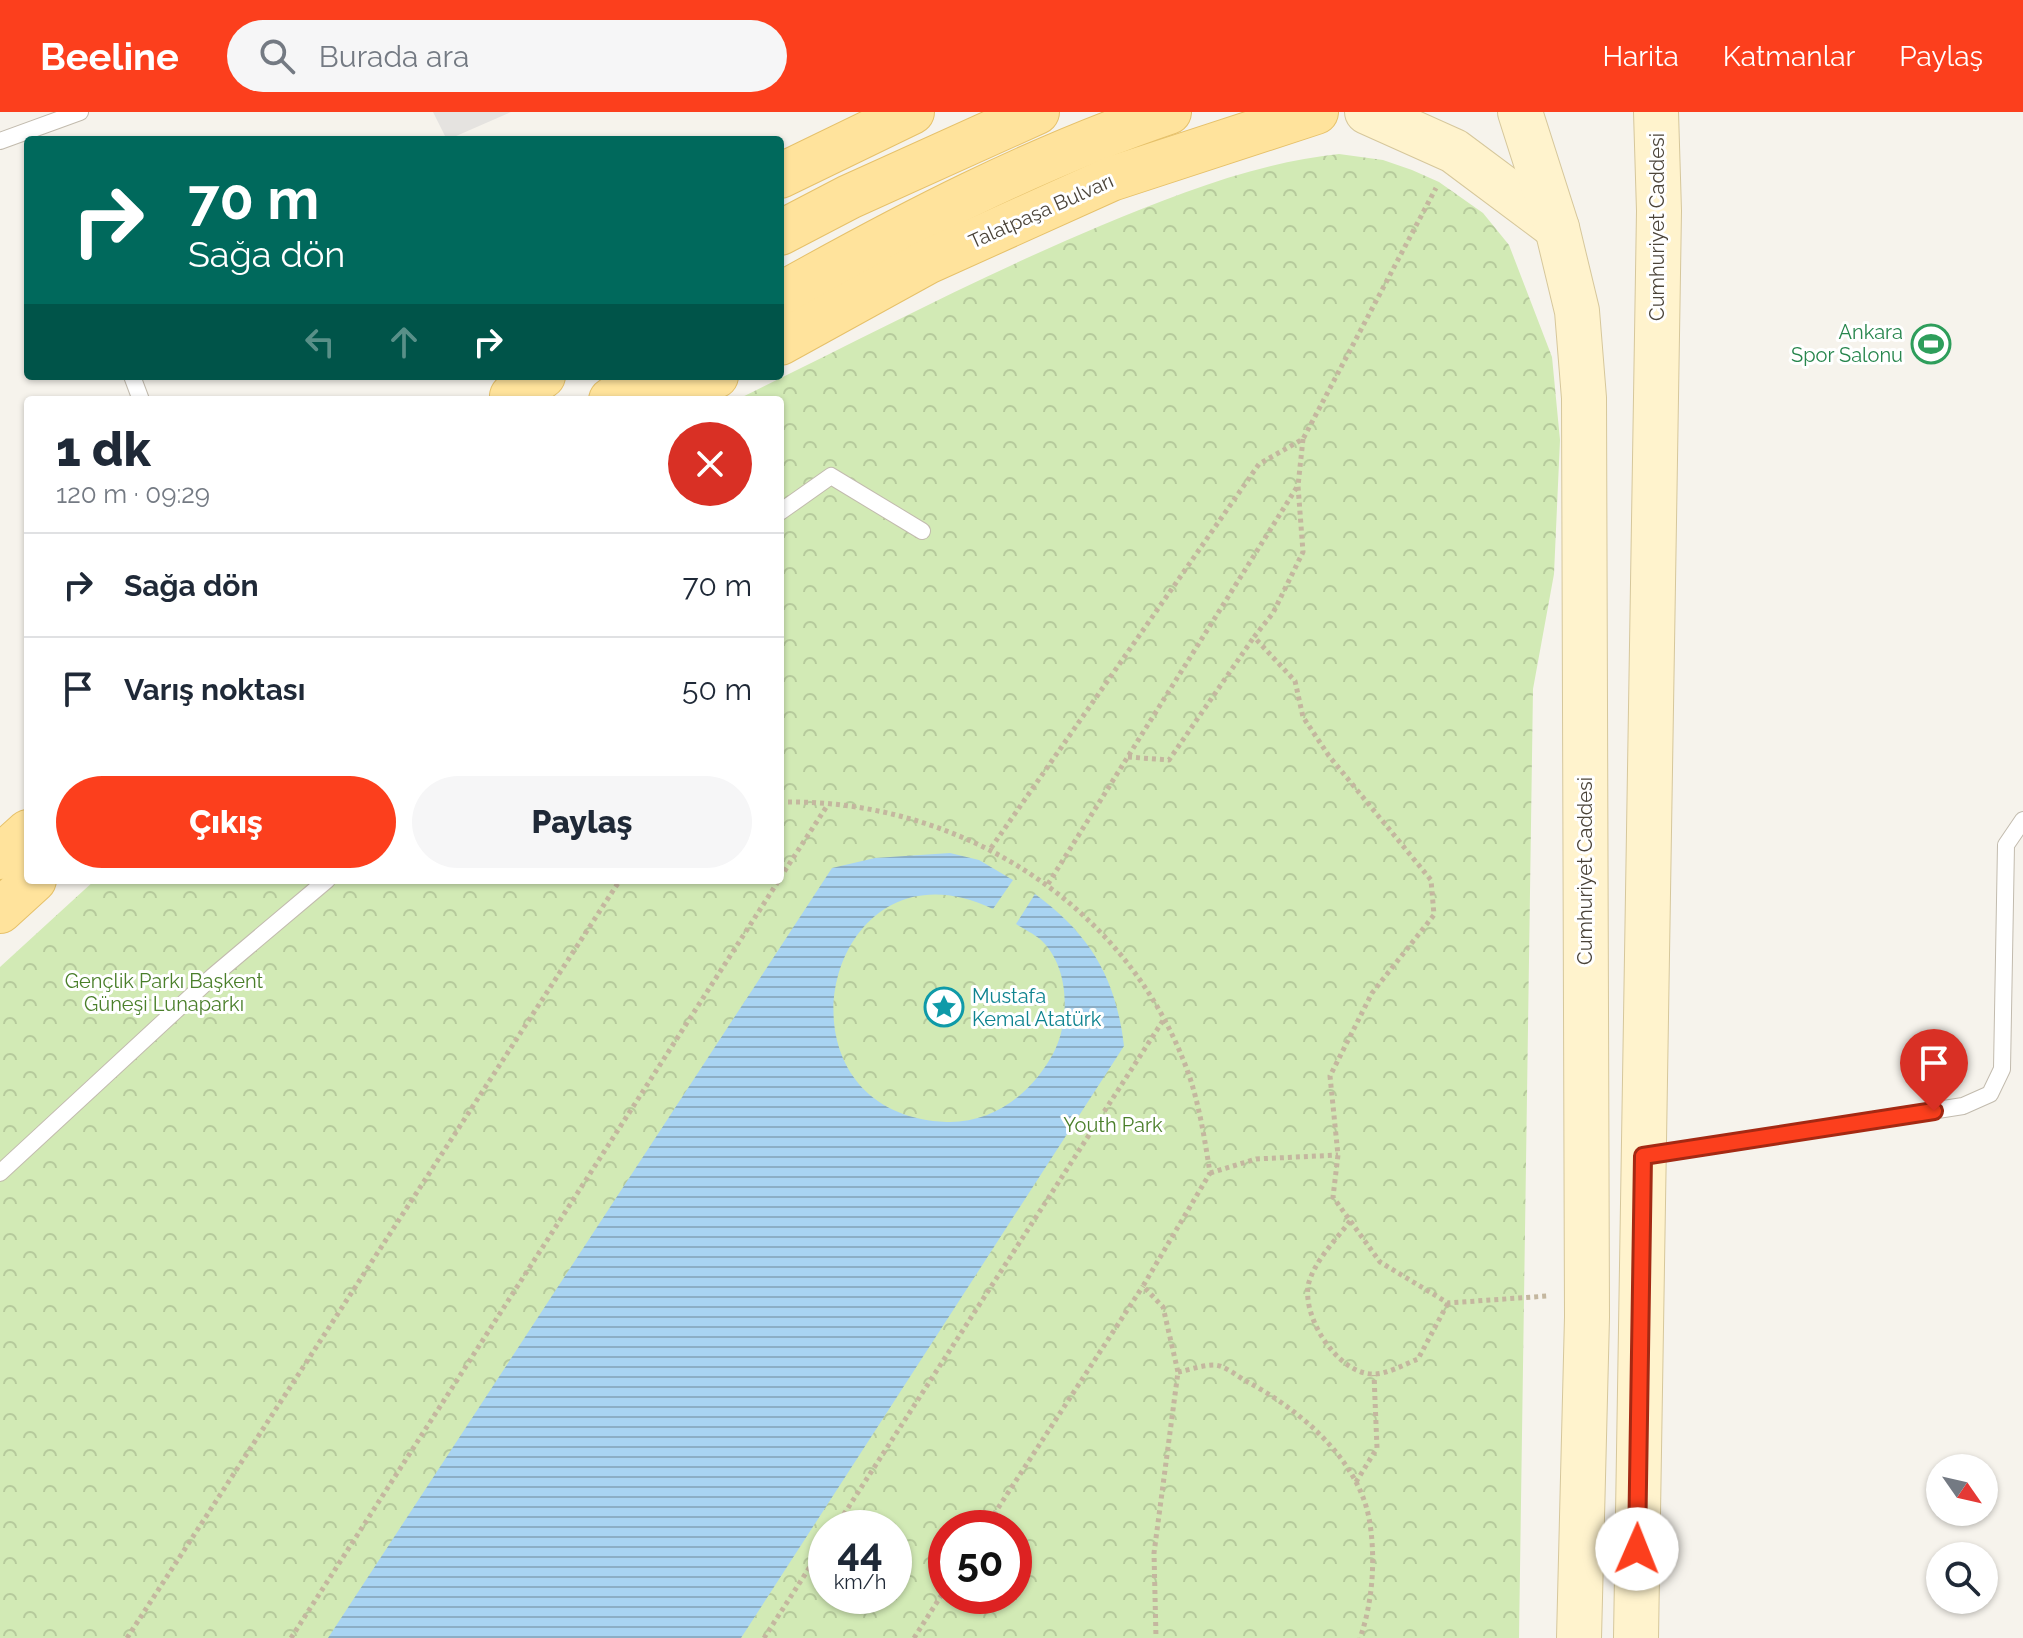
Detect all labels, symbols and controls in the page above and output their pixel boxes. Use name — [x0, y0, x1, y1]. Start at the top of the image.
search box — [227, 20, 787, 92]
text: Beeline — [40, 34, 179, 79]
icon: search — [255, 34, 299, 78]
text: Burada ara — [319, 39, 469, 74]
text: Harita — [1602, 40, 1679, 73]
text: Katmanlar — [1723, 40, 1855, 73]
text: Paylaş — [1899, 40, 1983, 73]
street label: Cumhuriyet Caddesi — [1645, 133, 1669, 321]
text: 70 m — [188, 166, 319, 232]
icon: right — [56, 168, 160, 272]
street label: Talatpaşa Bulvarı — [965, 168, 1117, 254]
text: Sağa dön — [188, 233, 345, 275]
icon: left — [298, 320, 342, 364]
icon: ahead — [382, 320, 426, 364]
icon: right — [466, 320, 510, 364]
place label: Ankara Spor Salonu — [1791, 320, 1903, 367]
sports icon: Ankara Spor Salonu — [1910, 323, 1952, 365]
text: 1 dk — [56, 421, 151, 477]
button: close — [668, 422, 752, 506]
text: 120 m · 09:29 — [56, 479, 210, 509]
icon: right — [56, 563, 100, 607]
text: Sağa dön — [124, 568, 259, 603]
text: 70 m — [682, 568, 752, 603]
icon: arrive — [56, 667, 100, 711]
text: Varış noktası — [124, 672, 305, 707]
text: 50 m — [682, 672, 752, 707]
button: Çıkış — [56, 776, 396, 868]
button: Paylaş — [412, 776, 752, 868]
street label: Cumhuriyet Caddesi — [1573, 777, 1597, 965]
park label: Gençlik Parkı Başkent Güneşi Lunaparkı — [65, 969, 264, 1016]
place label: Mustafa Kemal Atatürk — [972, 984, 1102, 1031]
place icon: Mustafa Kemal Atatürk — [923, 986, 965, 1028]
pin — [1900, 1029, 1968, 1111]
icon: arrive — [1912, 1041, 1956, 1085]
park label: Youth Park — [1063, 1113, 1163, 1137]
north arrow — [1926, 1454, 1998, 1526]
map controls — [1926, 1454, 1998, 1614]
position arrow — [1595, 1507, 1679, 1591]
speed limit sign: 50 — [928, 1510, 1032, 1614]
text: 44 — [837, 1528, 883, 1575]
button: search — [1926, 1542, 1998, 1614]
text: km/h — [834, 1570, 886, 1594]

